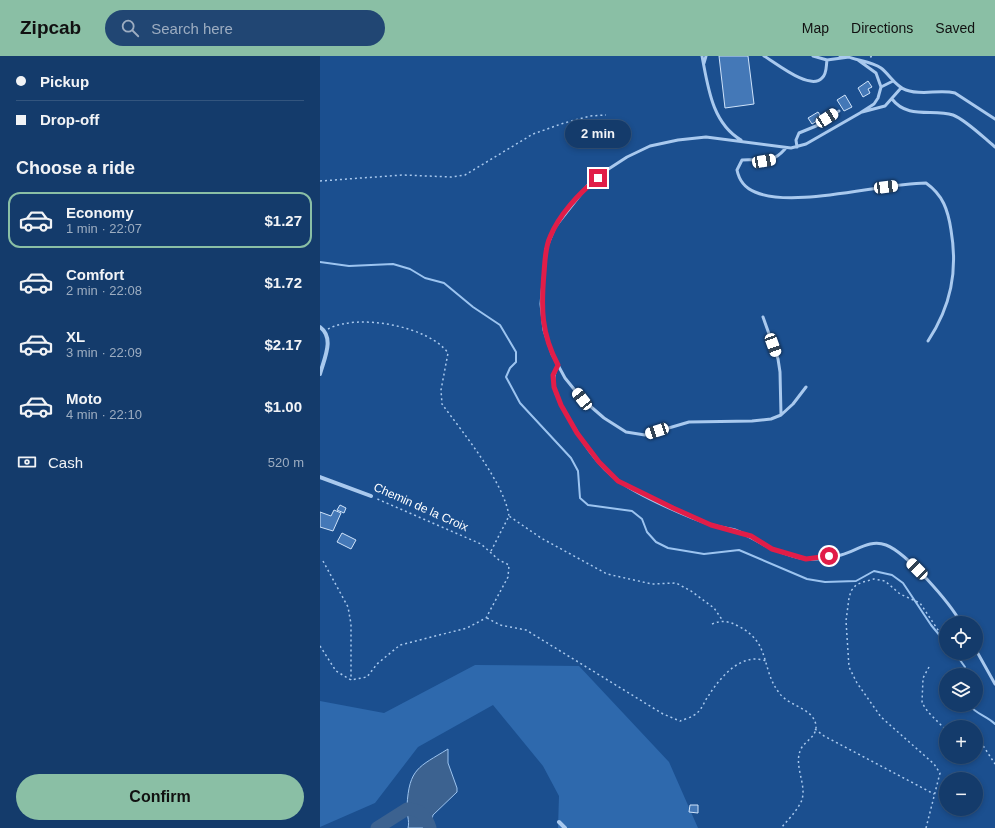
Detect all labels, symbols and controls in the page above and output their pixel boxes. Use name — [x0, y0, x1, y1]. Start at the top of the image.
search box — [105, 10, 385, 46]
text: Zipcab — [20, 17, 81, 38]
icon: search — [119, 17, 141, 39]
text: Search here — [151, 20, 233, 37]
text: Map — [802, 20, 829, 36]
text: Directions — [851, 20, 913, 36]
text: Saved — [935, 20, 975, 36]
text: Pickup — [40, 73, 89, 90]
car — [814, 106, 840, 130]
text: Drop-off — [40, 111, 99, 128]
callout: 2 min — [565, 120, 631, 148]
text: 2 min — [581, 126, 615, 141]
car — [751, 153, 777, 169]
text: Choose a ride — [16, 158, 135, 178]
route end — [589, 169, 607, 187]
car — [873, 180, 899, 194]
icon: car — [18, 202, 54, 238]
text: Economy — [66, 204, 134, 221]
text: $1.27 — [264, 212, 302, 229]
text: 1 min · 22:07 — [66, 221, 142, 236]
icon: car — [18, 264, 54, 300]
text: Comfort — [66, 266, 124, 283]
text: $1.72 — [264, 274, 302, 291]
text: 2 min · 22:08 — [66, 283, 142, 298]
icon: car — [18, 326, 54, 362]
text: XL — [66, 328, 85, 345]
car — [763, 332, 783, 358]
text: $2.17 — [264, 336, 302, 353]
text: 3 min · 22:09 — [66, 345, 142, 360]
car — [570, 386, 594, 412]
icon: car — [18, 388, 54, 424]
text: Moto — [66, 390, 102, 407]
text: $1.00 — [264, 398, 302, 415]
text: 4 min · 22:10 — [66, 407, 142, 422]
car — [644, 422, 670, 440]
icon: cash — [16, 451, 38, 473]
text: Cash — [48, 454, 83, 471]
text: 520 m — [268, 455, 304, 470]
street label: Chemin de la Croix — [372, 480, 470, 534]
route start — [820, 547, 838, 565]
car — [904, 556, 930, 582]
map controls — [939, 616, 983, 816]
button: locate — [939, 616, 983, 660]
button: layers — [939, 668, 983, 712]
button: + — [939, 720, 983, 764]
button: − — [939, 772, 983, 816]
button: Confirm — [16, 774, 304, 820]

